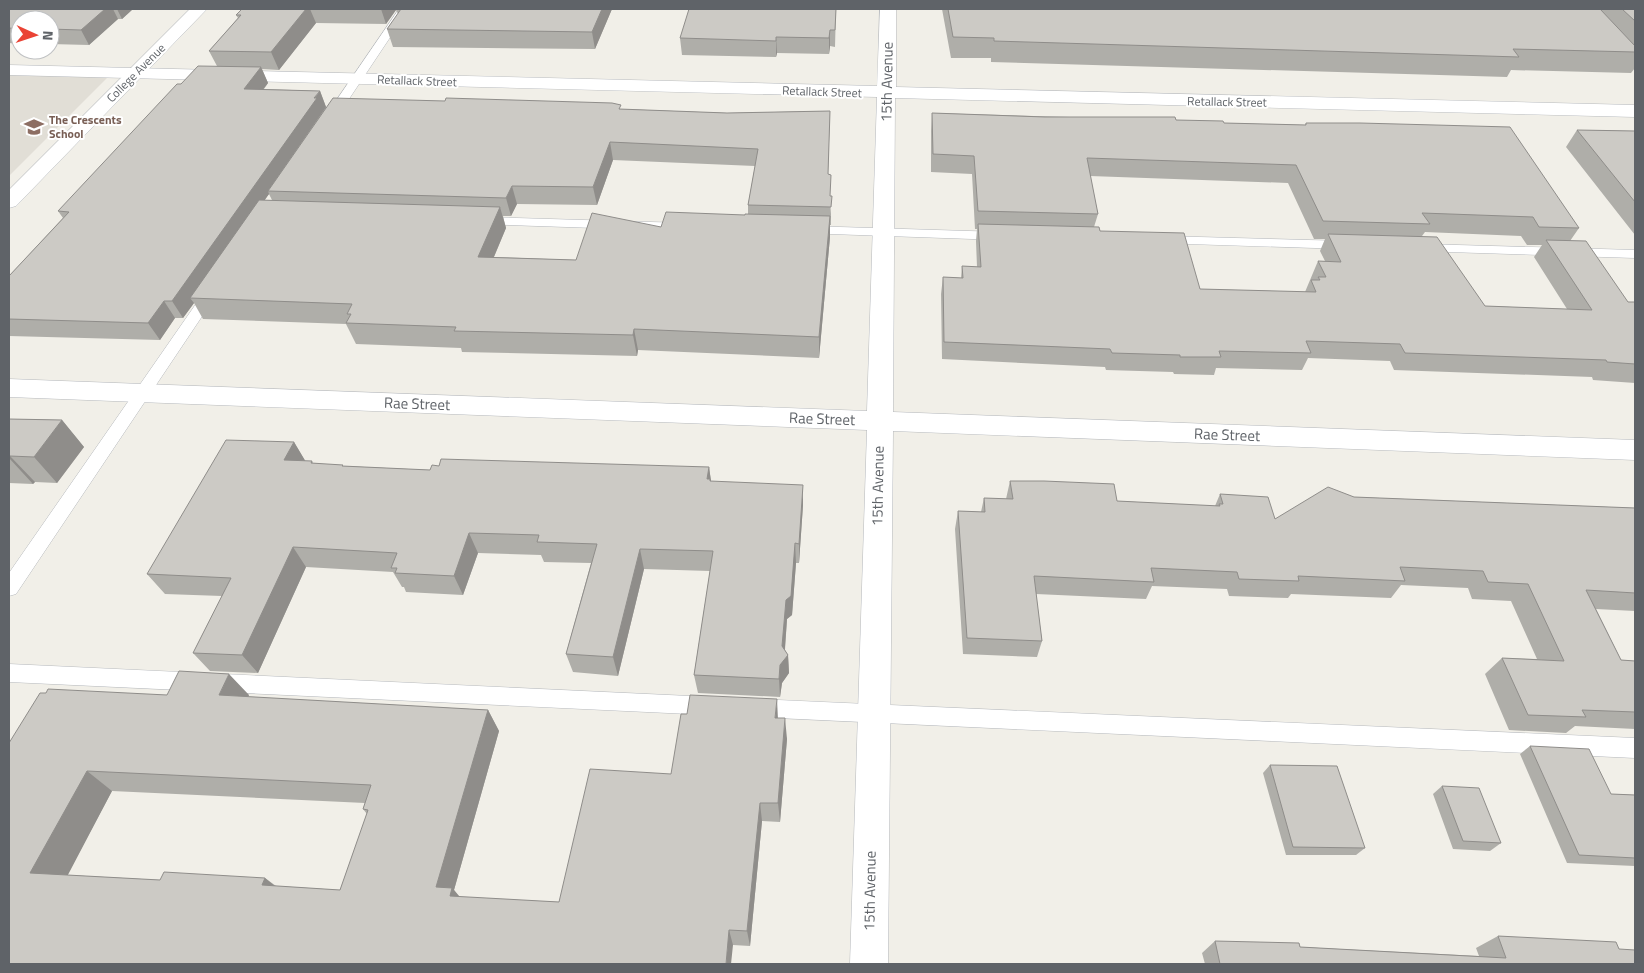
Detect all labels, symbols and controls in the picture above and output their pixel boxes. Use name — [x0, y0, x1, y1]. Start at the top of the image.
north arrow — [10, 10, 60, 60]
text: N — [38, 30, 59, 41]
street label: College Avenue — [102, 39, 170, 107]
street label: 15th Avenue — [874, 42, 899, 122]
street label: Retallack Street — [377, 70, 458, 91]
street label: Retallack Street — [782, 81, 863, 102]
street label: Retallack Street — [1187, 91, 1268, 112]
place label: The Crescents School — [49, 110, 122, 143]
school or university icon: The Crescents School — [23, 116, 45, 138]
street label: Rae Street — [383, 391, 451, 416]
street label: Rae Street — [788, 406, 856, 431]
street label: Rae Street — [1193, 422, 1261, 447]
street label: 15th Avenue — [865, 446, 890, 526]
street label: 15th Avenue — [857, 851, 882, 931]

